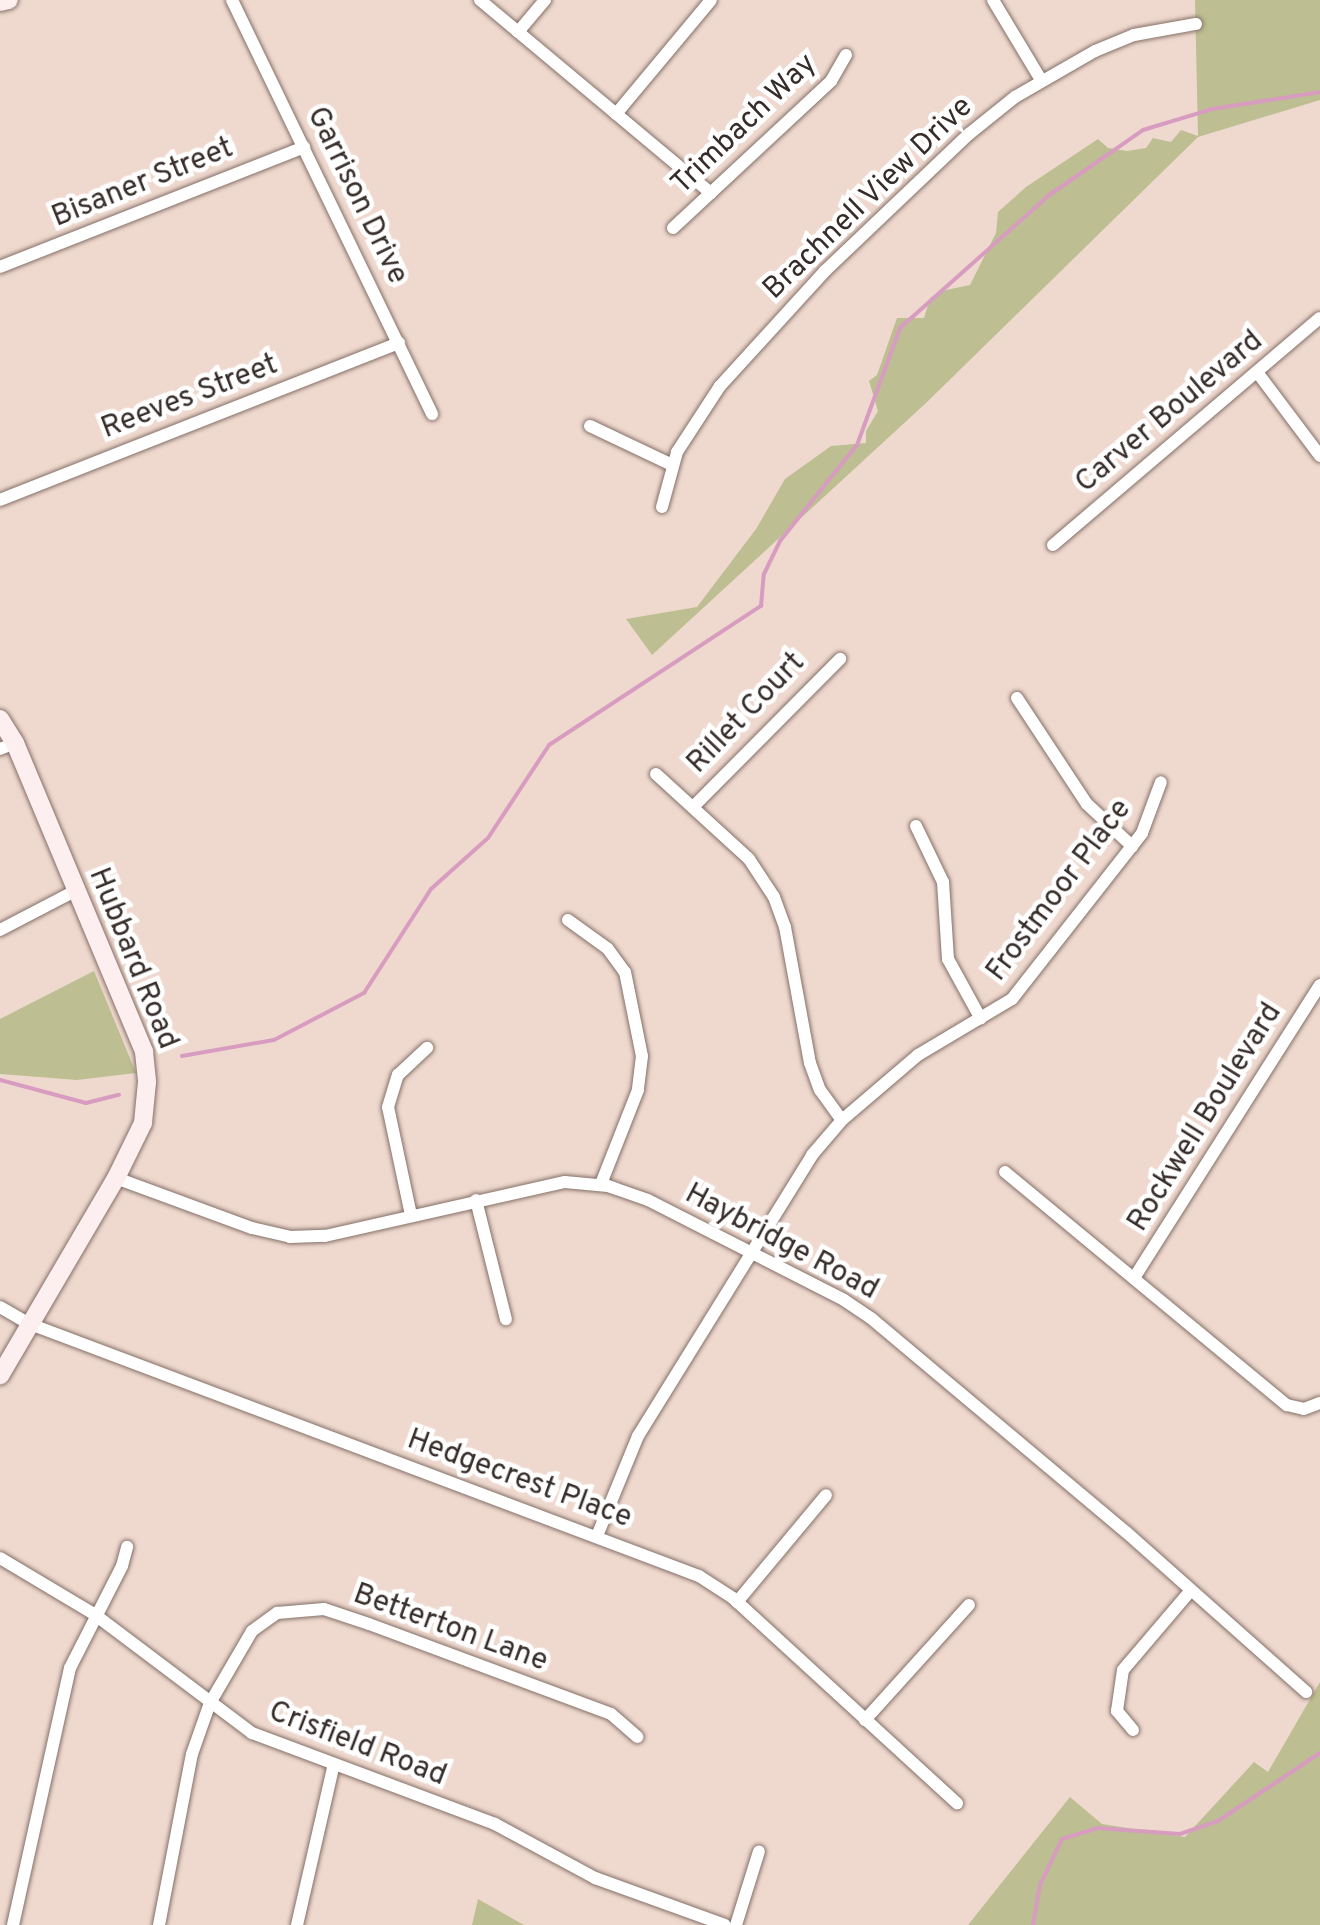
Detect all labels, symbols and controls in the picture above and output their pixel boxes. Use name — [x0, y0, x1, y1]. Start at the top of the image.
street label: Trimbach Way — [665, 47, 825, 203]
street label: Brachnell View Drive — [756, 89, 982, 309]
street label: Garrison Drive — [298, 101, 414, 291]
street label: Bisaner Street — [47, 131, 239, 237]
street label: Carver Boulevard — [1069, 324, 1271, 502]
street label: Reeves Street — [97, 348, 283, 448]
street label: Rillet Court — [680, 646, 814, 782]
street label: Frostmoor Place — [980, 793, 1140, 989]
street label: Hubbard Road — [79, 863, 185, 1055]
street label: Rockwell Boulevard — [1121, 997, 1291, 1239]
street label: Haybridge Road — [678, 1177, 884, 1309]
street label: Hedgecrest Place — [402, 1423, 636, 1537]
street label: Betterton Lane — [348, 1577, 552, 1681]
street label: Crisfield Road — [263, 1695, 451, 1795]

